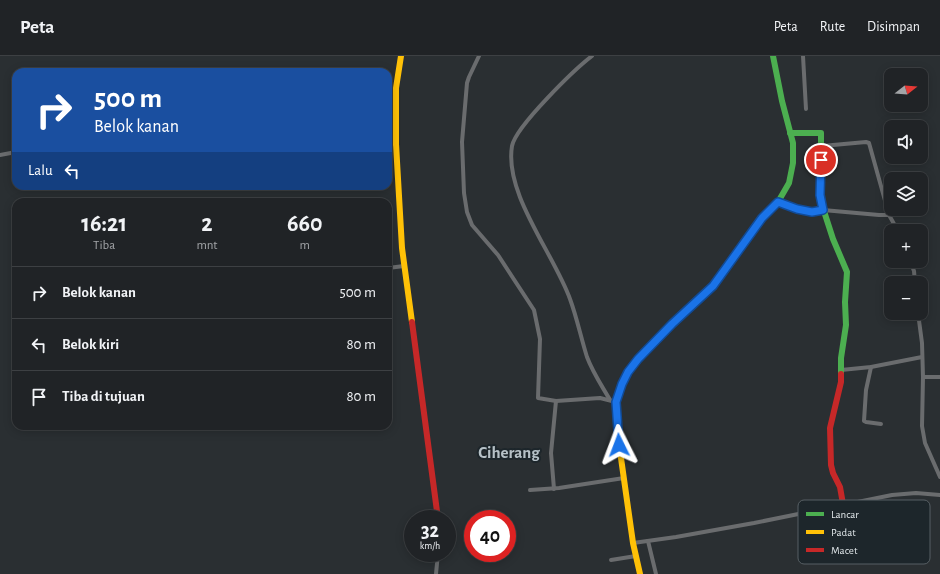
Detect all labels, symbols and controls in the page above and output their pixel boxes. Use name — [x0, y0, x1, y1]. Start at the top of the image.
text: Peta — [20, 18, 54, 37]
text: Peta — [774, 20, 798, 34]
text: Rute — [820, 20, 845, 34]
text: Disimpan — [867, 20, 920, 34]
north arrow — [884, 68, 928, 112]
map controls — [884, 68, 928, 320]
icon: right — [28, 84, 80, 136]
text: 500 m — [94, 85, 162, 113]
text: Belok kanan — [94, 118, 179, 136]
button: sound — [884, 120, 928, 164]
pin — [804, 143, 838, 177]
icon: arrive — [810, 149, 832, 171]
icon: left — [61, 160, 83, 182]
text: Lalu — [28, 163, 53, 178]
button: layers — [884, 172, 928, 216]
text: 16:21 — [81, 212, 127, 236]
text: 2 — [201, 212, 213, 236]
text: 660 — [287, 212, 323, 236]
button: + — [884, 224, 928, 268]
text: Tiba — [93, 239, 115, 252]
text: mnt — [196, 239, 218, 252]
text: m — [300, 239, 310, 252]
button: − — [884, 276, 928, 320]
icon: right — [28, 282, 50, 304]
text: Belok kanan — [62, 285, 136, 300]
text: 500 m — [339, 285, 376, 300]
icon: left — [28, 334, 50, 356]
text: Belok kiri — [62, 337, 119, 352]
text: 80 m — [346, 337, 376, 352]
icon: arrive — [28, 386, 50, 408]
text: Tiba di tujuan — [62, 389, 145, 404]
text: 80 m — [346, 389, 376, 404]
position arrow — [598, 424, 640, 466]
district label: Ciherang — [478, 444, 540, 461]
legend — [798, 500, 930, 564]
text: Lancar — [831, 509, 859, 520]
speed limit sign: 40 — [464, 510, 516, 562]
text: 32 — [421, 521, 439, 541]
text: Padat — [831, 527, 856, 538]
text: km/h — [420, 541, 440, 551]
text: Macet — [831, 545, 858, 556]

